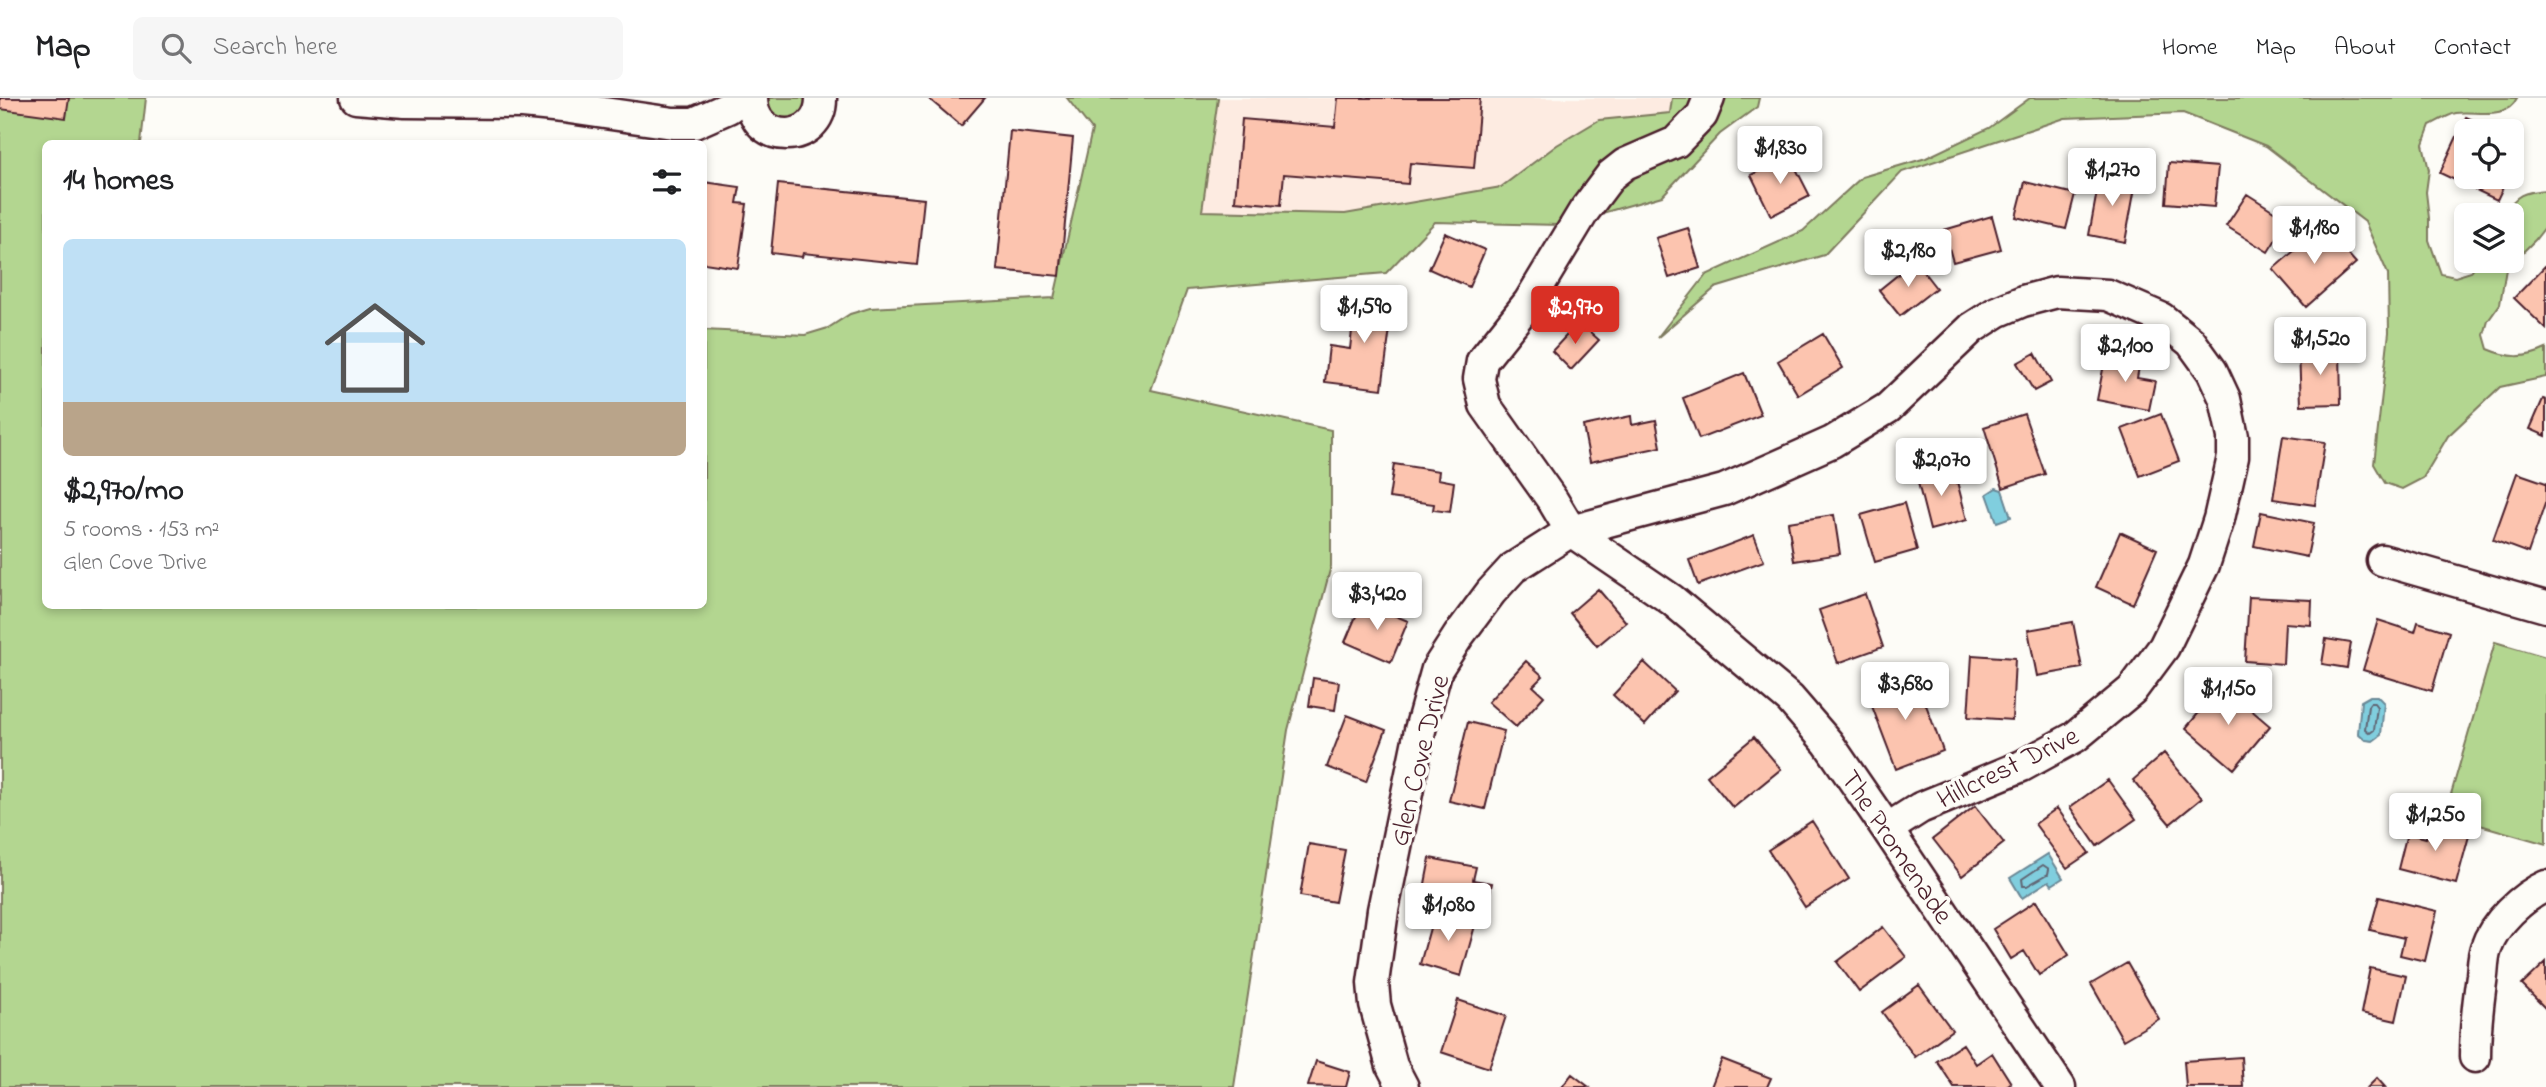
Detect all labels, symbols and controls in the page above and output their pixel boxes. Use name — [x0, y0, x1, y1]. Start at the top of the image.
search box — [133, 17, 623, 80]
text: Map — [35, 24, 91, 72]
icon: search — [157, 29, 195, 67]
text: Search here — [213, 29, 337, 67]
text: Home — [2162, 31, 2218, 66]
text: Map — [2256, 31, 2296, 66]
text: About — [2334, 31, 2396, 66]
text: Contact — [2434, 31, 2511, 66]
map controls — [2454, 119, 2524, 273]
button: locate — [2454, 119, 2524, 189]
pin: $1,830 — [1723, 126, 1837, 186]
text: $1,830 — [1753, 132, 1807, 165]
pin: $1,270 — [2055, 148, 2169, 208]
text: $1,270 — [2084, 154, 2140, 187]
text: 14 homes — [63, 160, 174, 204]
icon: filters — [648, 163, 686, 201]
button: layers — [2454, 203, 2524, 273]
pin: $1,180 — [2257, 206, 2371, 266]
text: $1,180 — [2288, 212, 2340, 245]
pin: $2,180 — [1851, 230, 1965, 289]
text: $2,180 — [1880, 235, 1936, 268]
icon: home — [312, 285, 438, 411]
pin: $1,590 — [1307, 286, 1421, 345]
pin: $2,970 — [1518, 286, 1632, 346]
text: $1,590 — [1336, 291, 1392, 324]
text: $2,970 — [1547, 292, 1603, 325]
pin: $1,520 — [2263, 317, 2377, 377]
text: $1,520 — [2290, 323, 2350, 356]
pin: $2,100 — [2068, 324, 2182, 384]
text: $2,100 — [2097, 330, 2153, 363]
pin: $2,070 — [1884, 438, 1998, 498]
text: $2,070 — [1912, 444, 1970, 477]
text: $2,970/mo — [63, 470, 184, 514]
text: 5 rooms · 153 m² — [63, 514, 219, 547]
text: Glen Cove Drive — [63, 547, 207, 580]
pin: $3,420 — [1320, 573, 1434, 632]
text: $3,420 — [1348, 578, 1406, 611]
pin: $3,680 — [1848, 662, 1962, 722]
text: $3,680 — [1877, 668, 1933, 701]
pin: $1,150 — [2171, 668, 2285, 727]
street label: Glen Cove Drive — [1380, 670, 1463, 851]
text: $1,150 — [2200, 673, 2256, 706]
street label: Hillcrest Drive — [1931, 717, 2087, 821]
street label: The Promenade — [1828, 763, 1962, 934]
pin: $1,250 — [2378, 794, 2492, 853]
text: $1,250 — [2405, 799, 2465, 832]
pin: $1,080 — [1391, 884, 1505, 943]
text: $1,080 — [1421, 889, 1475, 922]

